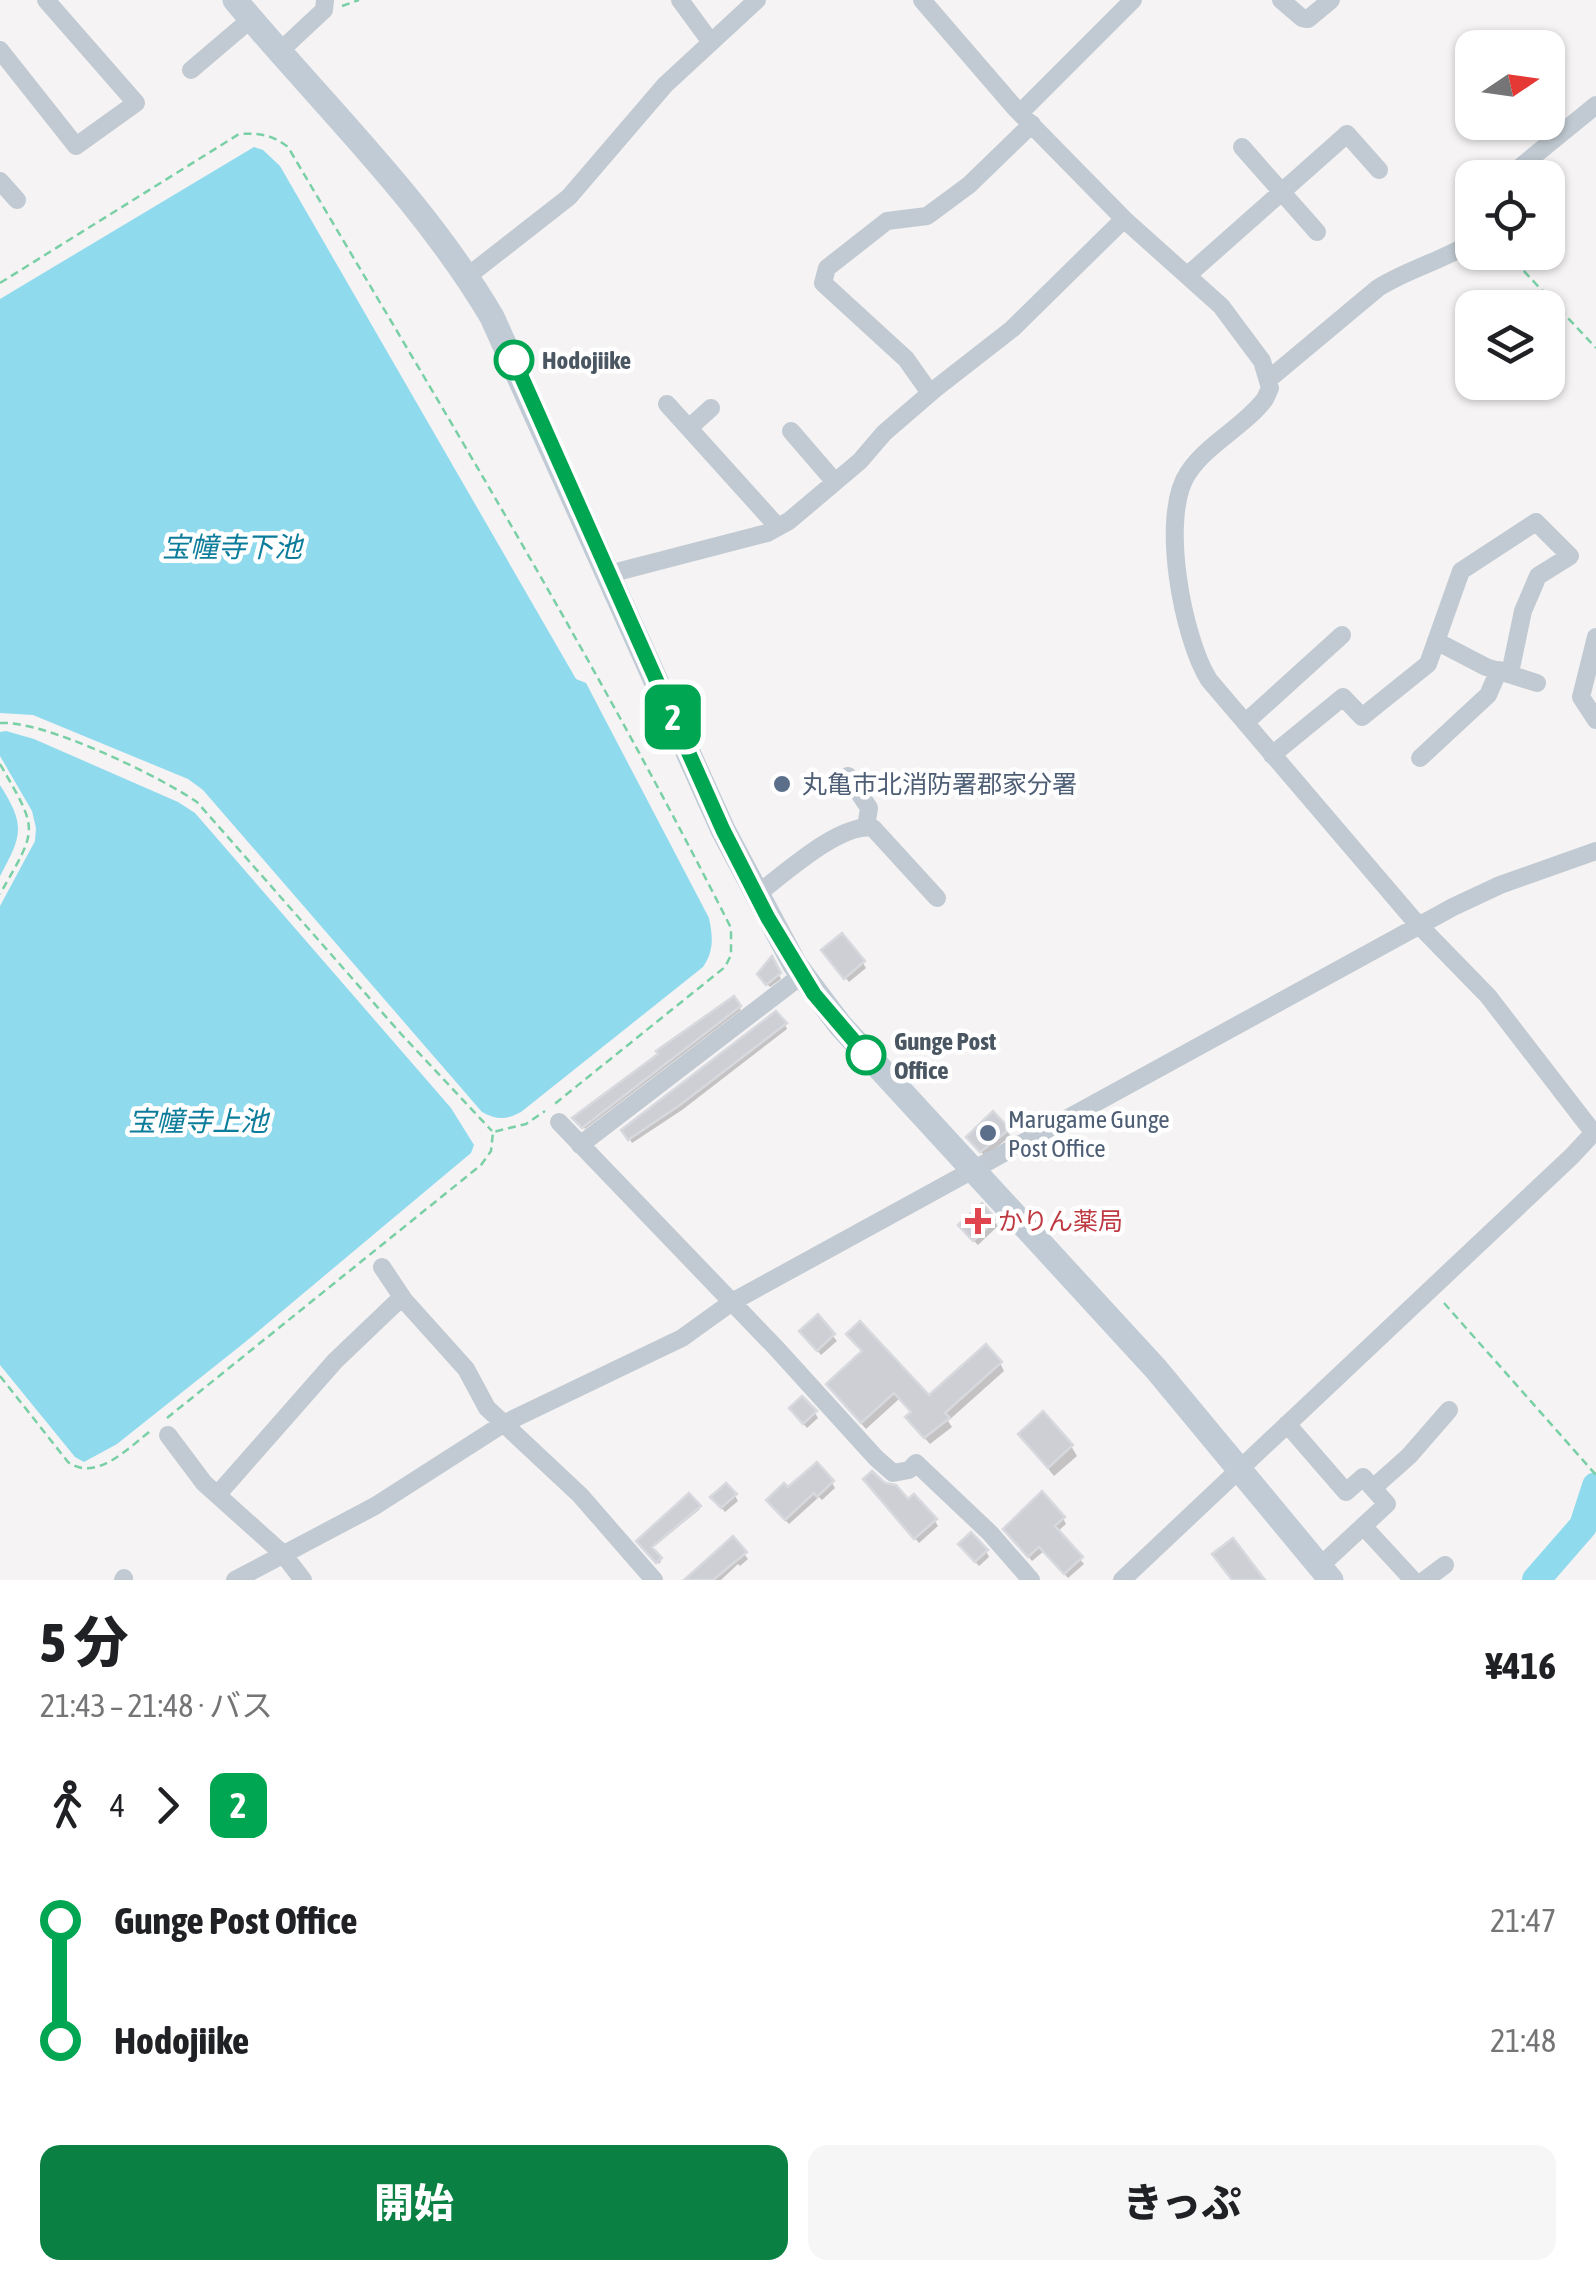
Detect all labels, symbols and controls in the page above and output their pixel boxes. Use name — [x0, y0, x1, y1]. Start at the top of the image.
north arrow — [1455, 30, 1565, 140]
map controls — [1455, 30, 1565, 400]
button: locate — [1455, 160, 1565, 270]
button: layers — [1455, 290, 1565, 400]
marker: Hodojiike — [495, 341, 533, 379]
place label: Hodojiike — [542, 346, 631, 374]
water label: 宝幢寺下池 — [162, 531, 305, 563]
line badge: 2 — [640, 684, 706, 750]
text: 2 — [665, 697, 681, 737]
place label: 丸亀市北消防署郡家分署 — [802, 770, 1077, 798]
marker: 丸亀市北消防署郡家分署 — [771, 773, 793, 795]
place label: Gunge Post Office — [894, 1027, 997, 1084]
marker: Gunge Post Office — [847, 1036, 885, 1074]
water label: 宝幢寺上池 — [128, 1105, 271, 1137]
place label: Marugame Gunge Post Office — [1008, 1105, 1170, 1162]
marker: Marugame Gunge Post Office — [977, 1122, 999, 1144]
place label: かりん薬局 — [998, 1207, 1123, 1235]
marker: かりん薬局 — [967, 1210, 989, 1232]
text: 5 分 — [40, 1611, 128, 1674]
text: ¥416 — [1486, 1644, 1556, 1687]
text: 21:43 – 21:48 · バス — [40, 1687, 273, 1724]
icon: walk — [40, 1778, 95, 1833]
icon: forward — [140, 1778, 195, 1833]
text: 2 — [230, 1785, 247, 1825]
text: 4 — [110, 1787, 125, 1824]
text: Gunge Post Office — [114, 1899, 357, 1942]
text: 21:47 — [1490, 1902, 1556, 1939]
text: Hodojiike — [114, 2019, 249, 2062]
text: 21:48 — [1490, 2022, 1556, 2059]
button: 開始 — [40, 2145, 788, 2260]
button: きっぷ — [808, 2145, 1556, 2260]

